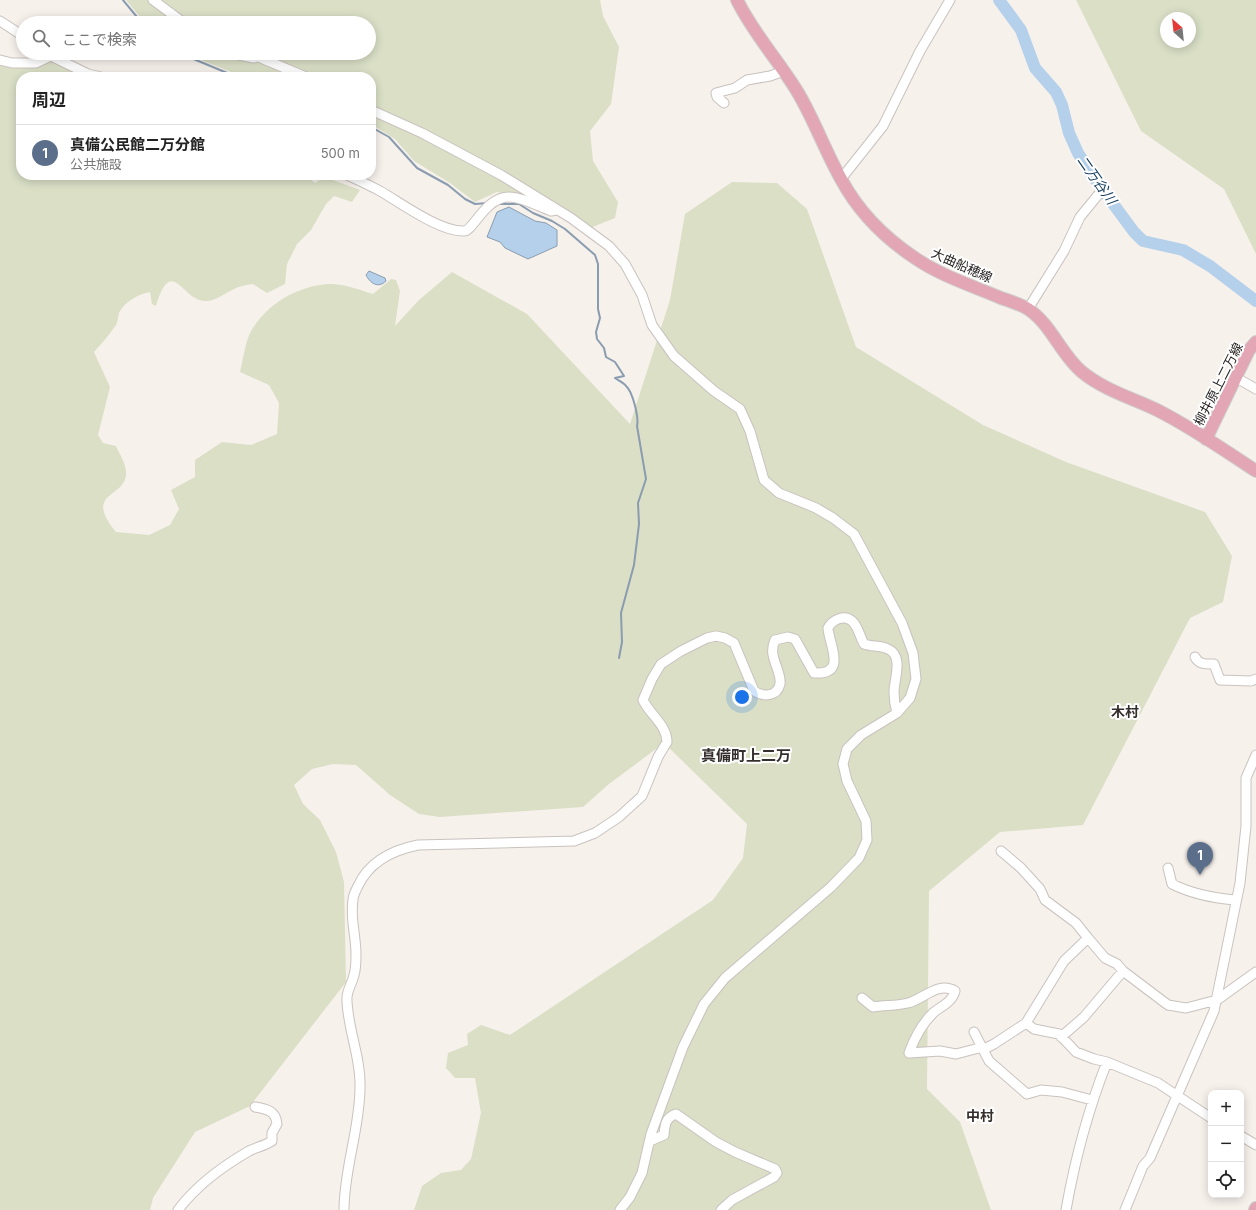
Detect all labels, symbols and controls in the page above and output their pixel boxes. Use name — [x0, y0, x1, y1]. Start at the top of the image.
north arrow — [1160, 12, 1196, 48]
search box — [16, 16, 376, 60]
icon: search — [30, 27, 52, 49]
text: ここで検索 — [62, 30, 137, 49]
text: 周辺 — [32, 90, 66, 110]
text: 真備公民館二万分館 — [70, 135, 205, 154]
text: 1 — [42, 145, 48, 161]
text: 500 m — [321, 145, 360, 161]
water label: 二万谷川 — [1074, 152, 1122, 209]
text: 公共施設 — [70, 156, 122, 172]
street label: 大曲船穂線 — [929, 244, 995, 286]
street label: 柳井原上二万線 — [1190, 340, 1246, 428]
your location — [732, 687, 752, 707]
district label: 木村 — [1111, 703, 1139, 720]
district label: 真備町上二万 — [701, 746, 791, 765]
pin: 1 — [1187, 842, 1213, 875]
map controls — [1208, 1090, 1244, 1198]
button: + — [1208, 1090, 1244, 1126]
district label: 中村 — [966, 1107, 994, 1124]
button: − — [1208, 1126, 1244, 1162]
button: locate — [1208, 1162, 1244, 1198]

